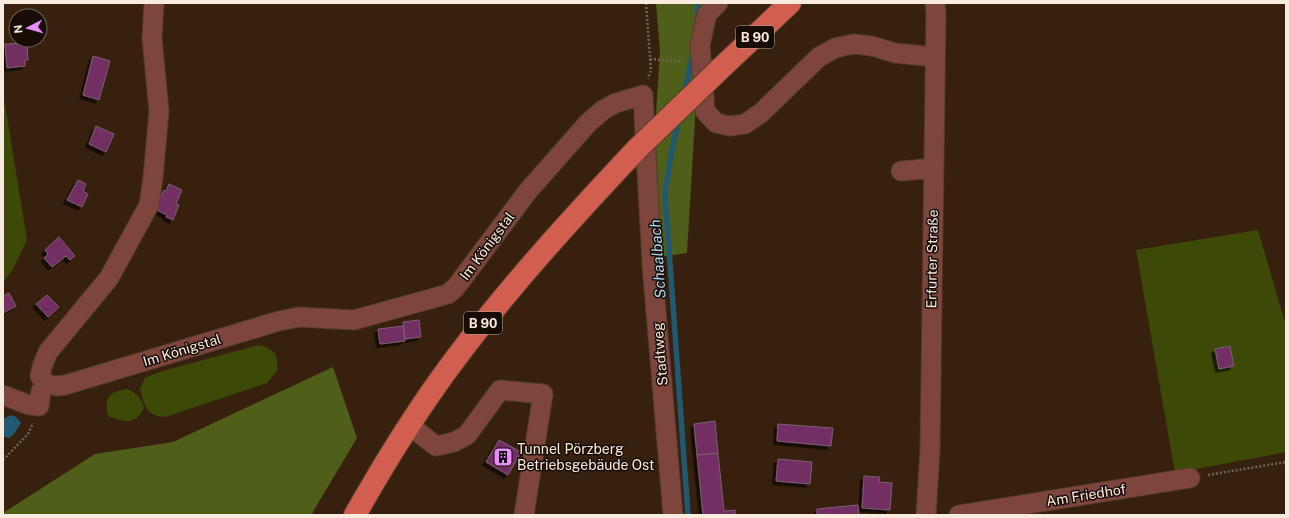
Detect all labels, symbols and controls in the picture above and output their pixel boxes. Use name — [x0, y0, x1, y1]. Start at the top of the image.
north arrow — [8, 8, 48, 48]
text: N — [12, 24, 24, 34]
road number: B 90 — [736, 26, 774, 48]
street label: Im Königstal — [456, 209, 518, 283]
street label: Erfurter Straße — [923, 209, 941, 309]
water label: Schaalbach — [646, 219, 669, 299]
road number: B 90 — [464, 312, 502, 334]
street label: Stadtweg — [649, 321, 671, 386]
street label: Im Königstal — [141, 331, 223, 369]
place label: Tunnel Pörzberg Betriebsgebäude Ost — [517, 441, 654, 473]
building icon: Tunnel Pörzberg Betriebsgebäude Ost — [492, 446, 514, 468]
street label: Am Friedhof — [1045, 481, 1127, 509]

